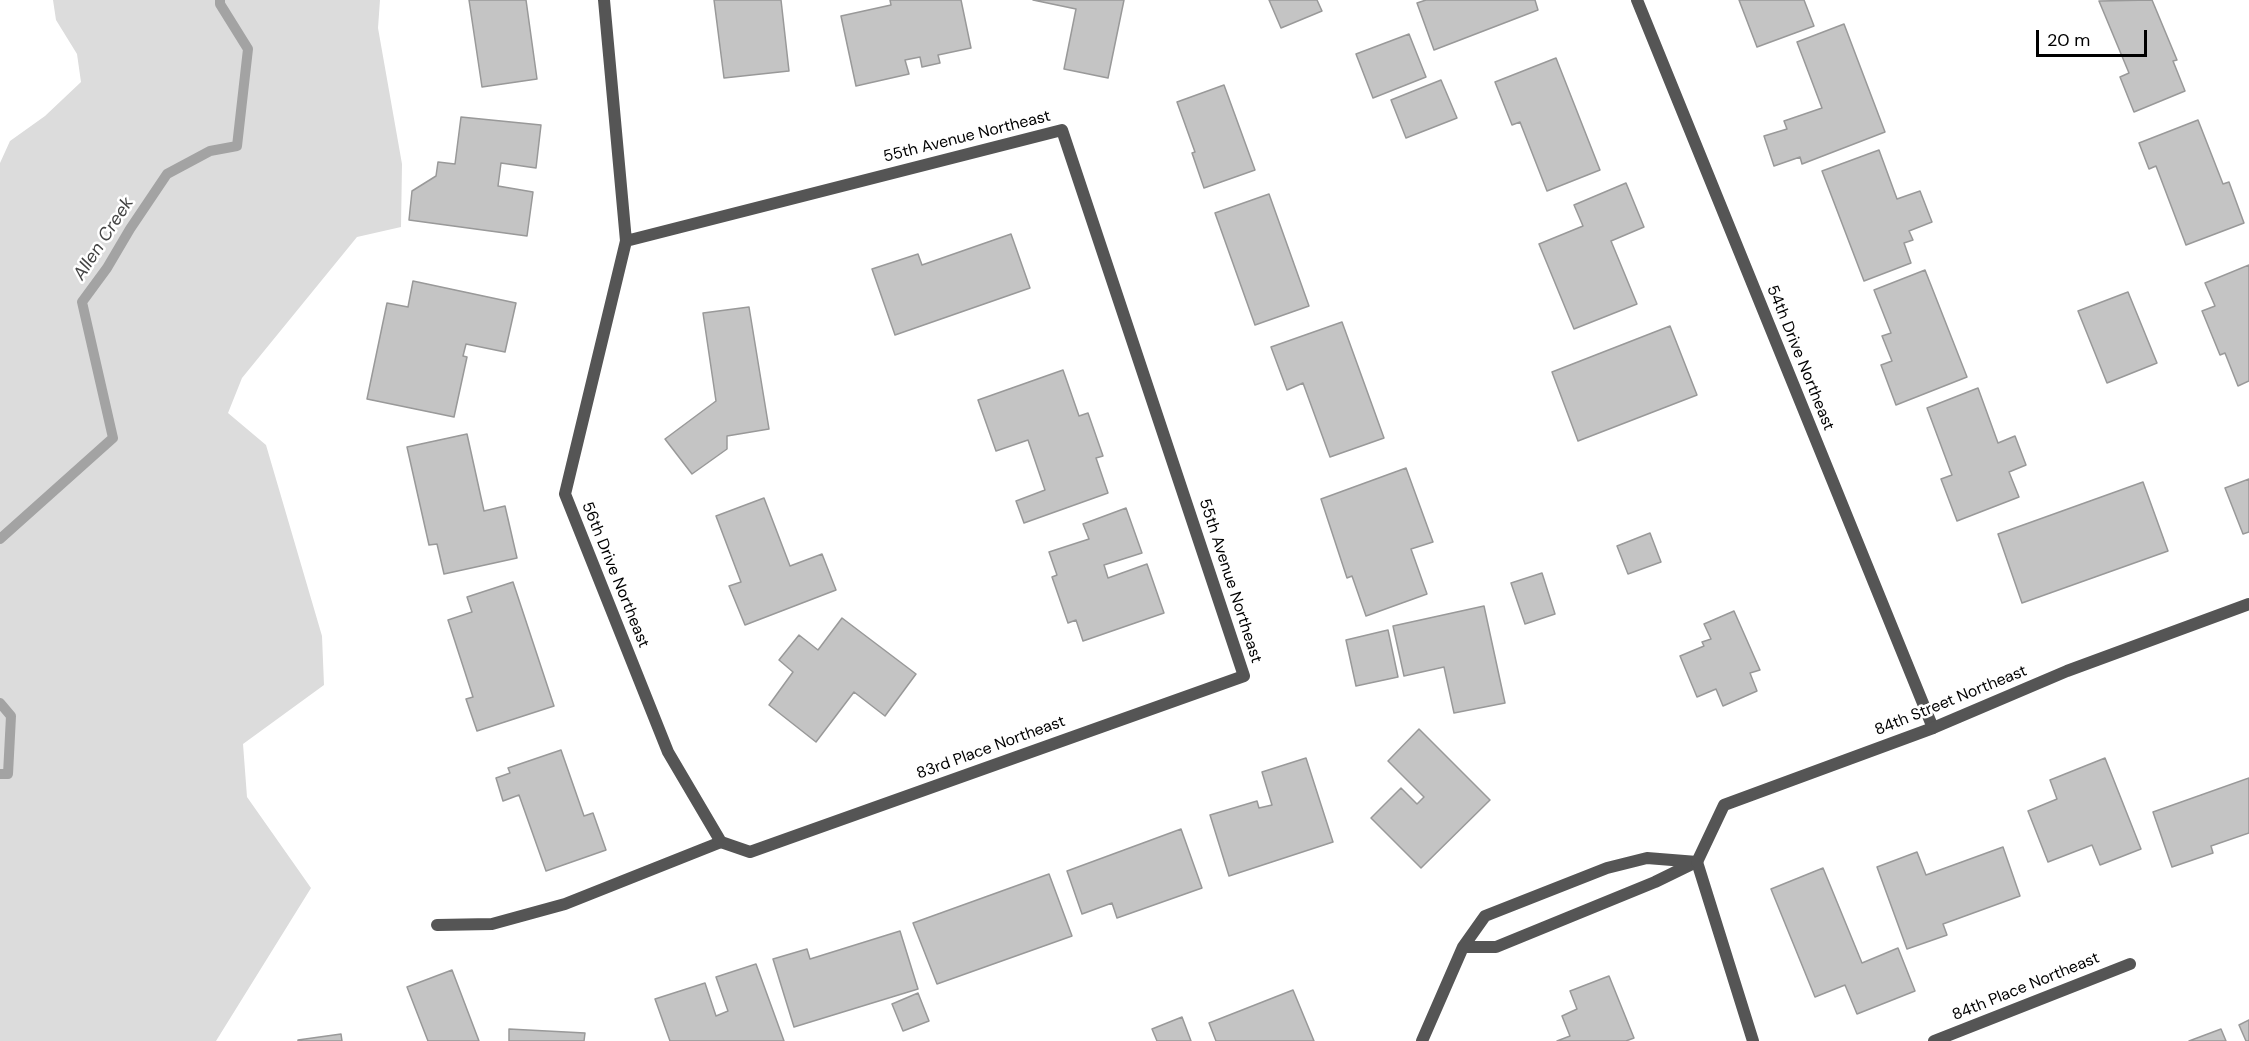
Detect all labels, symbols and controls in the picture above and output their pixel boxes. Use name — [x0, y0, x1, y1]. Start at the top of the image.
scale bar — [2039, 18, 2150, 56]
text: 20 m — [2047, 28, 2090, 52]
street label: 55th Avenue Northeast — [881, 107, 1053, 167]
water label: Allen Creek — [69, 193, 139, 285]
street label: 54th Drive Northeast — [1762, 283, 1838, 433]
street label: 55th Avenue Northeast — [1194, 496, 1266, 666]
street label: 56th Drive Northeast — [577, 499, 653, 651]
street label: 84th Street Northeast — [1872, 662, 2030, 740]
street label: 83rd Place Northeast — [914, 712, 1068, 784]
street label: 84th Place Northeast — [1950, 949, 2102, 1025]

